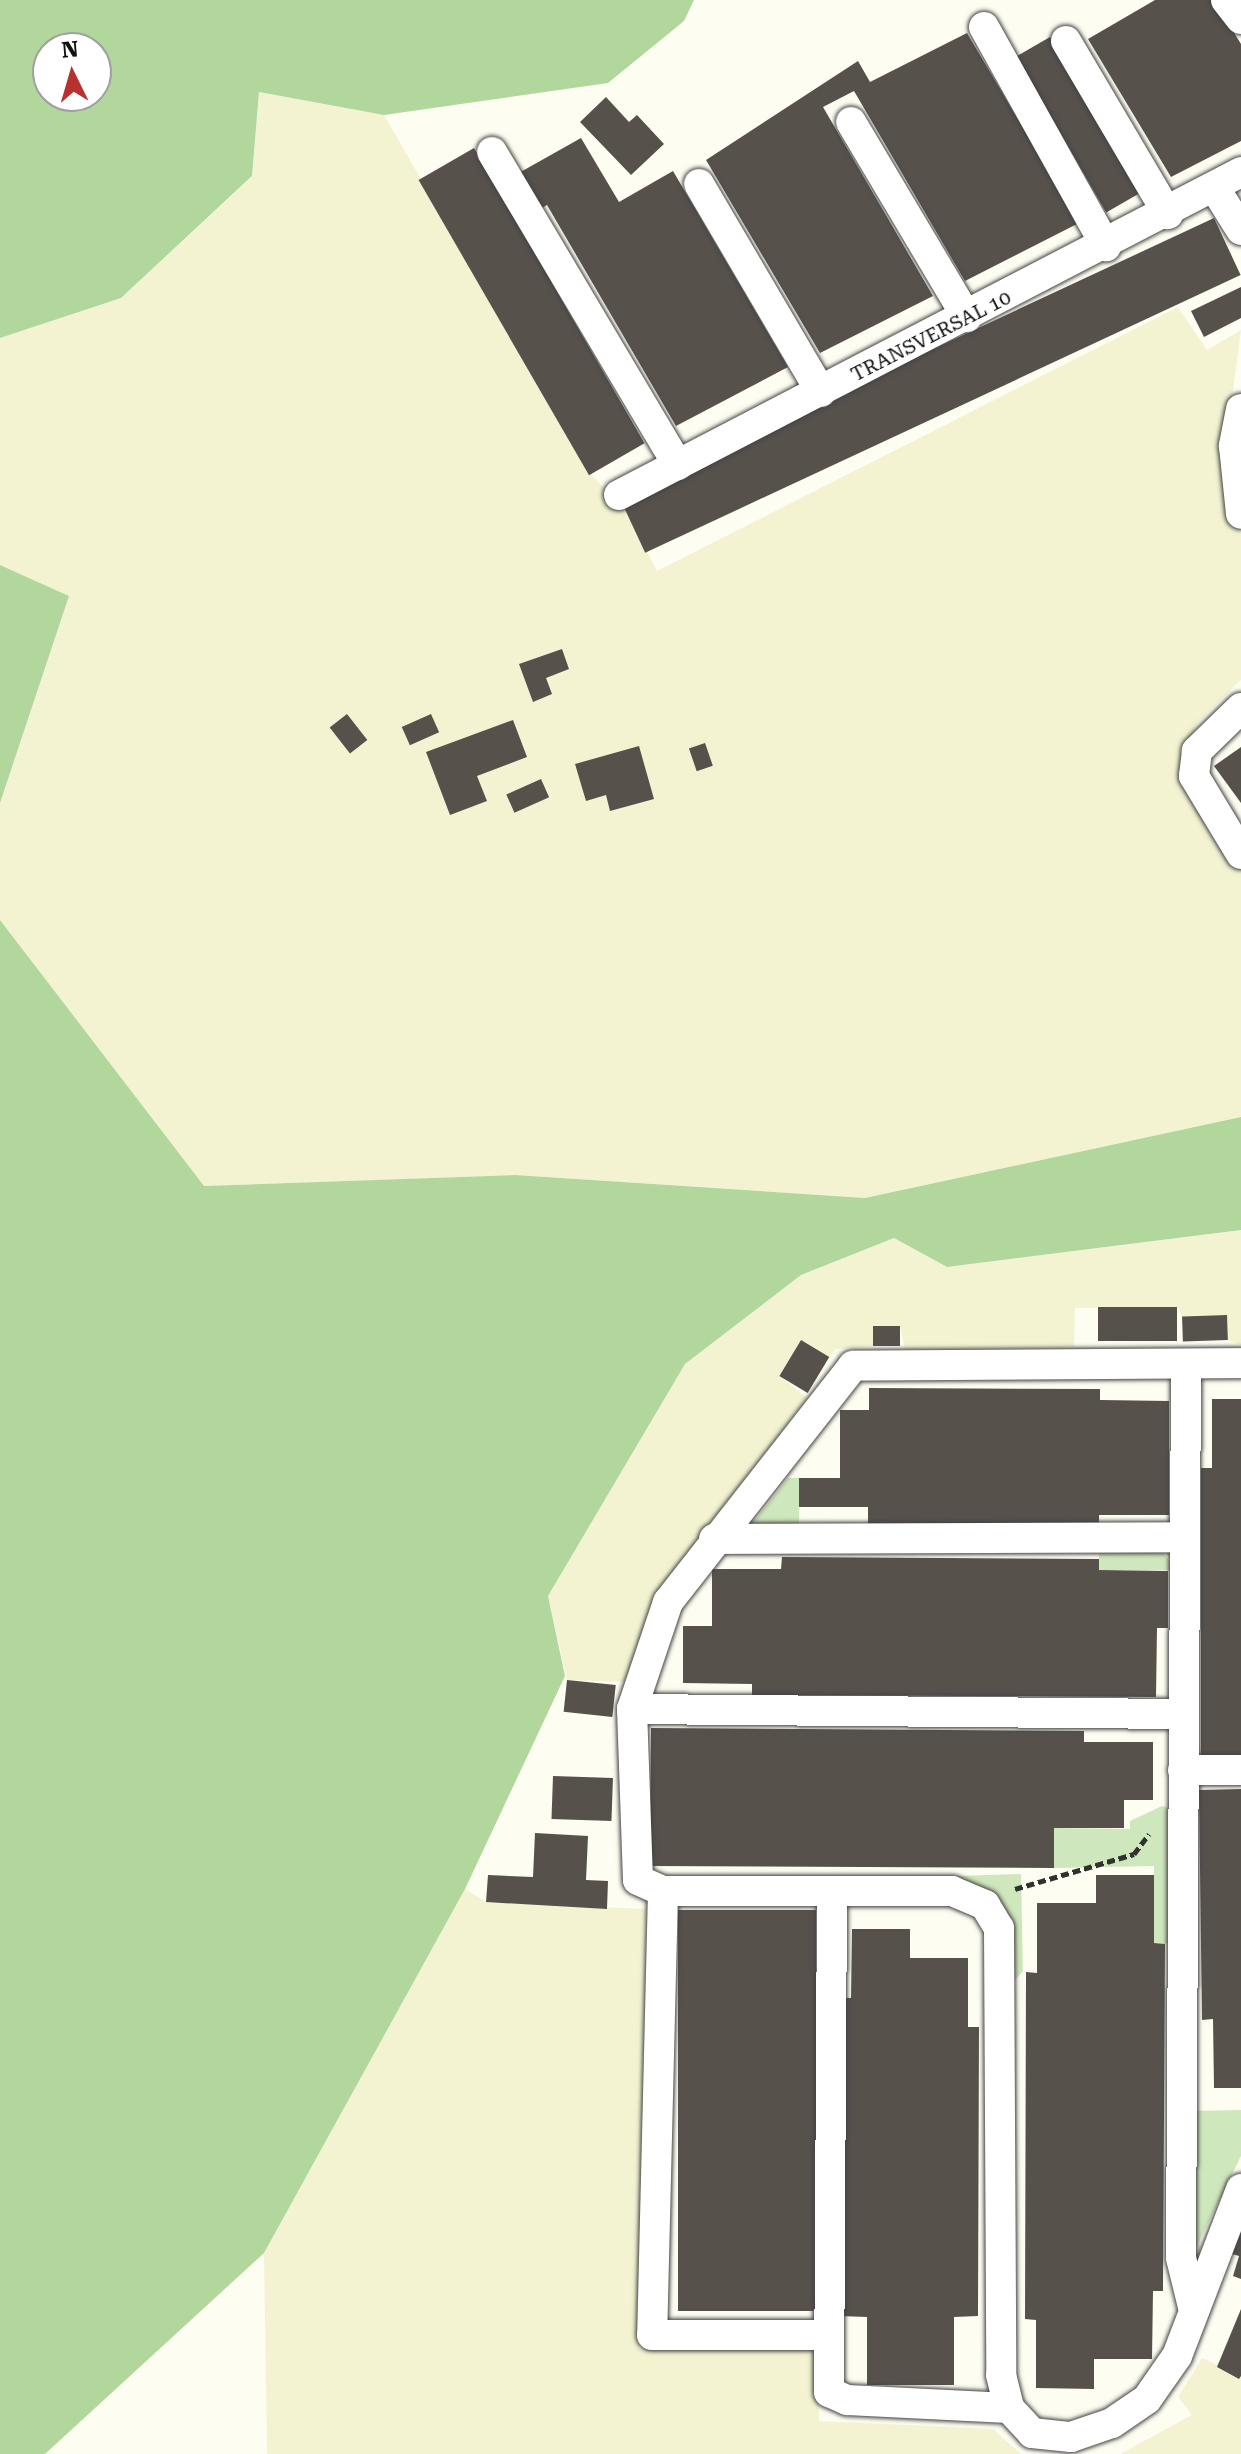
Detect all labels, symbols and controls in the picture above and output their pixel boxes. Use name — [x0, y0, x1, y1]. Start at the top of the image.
north arrow — [32, 32, 112, 112]
text: N — [60, 36, 80, 63]
street label: TRANSVERSAL 10 — [847, 285, 1015, 387]

